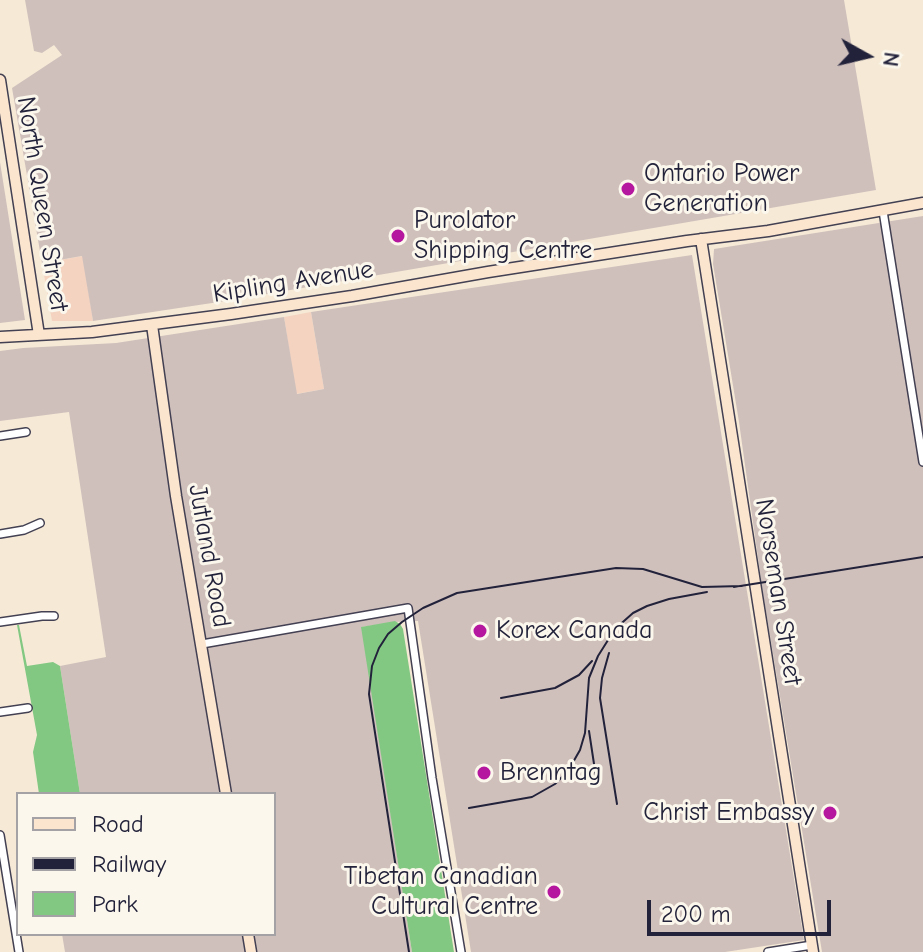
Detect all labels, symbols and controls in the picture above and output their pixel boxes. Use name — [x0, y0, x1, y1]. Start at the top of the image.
north arrow — [827, 16, 907, 96]
text: N — [877, 50, 905, 68]
street label: North Queen Street — [10, 94, 74, 314]
place label: Ontario Power Generation — [644, 158, 799, 220]
marker: Ontario Power Generation — [619, 180, 637, 198]
place label: Purolator Shipping Centre — [414, 205, 592, 266]
marker: Purolator Shipping Centre — [389, 227, 407, 245]
street label: Kipling Avenue — [211, 254, 375, 310]
street label: Jutland Road — [181, 482, 237, 630]
street label: Norseman Street — [748, 497, 808, 687]
place label: Korex Canada — [496, 615, 653, 647]
marker: Korex Canada — [471, 622, 489, 640]
place label: Brenntag — [500, 757, 602, 789]
marker: Brenntag — [475, 764, 493, 782]
legend — [16, 792, 276, 936]
place label: Christ Embassy — [643, 797, 814, 829]
marker: Christ Embassy — [821, 804, 839, 822]
text: Road — [92, 810, 144, 838]
text: Railway — [92, 850, 166, 878]
place label: Tibetan Canadian Cultural Centre — [344, 861, 538, 922]
marker: Tibetan Canadian Cultural Centre — [545, 883, 563, 901]
scale bar — [651, 884, 835, 934]
text: Park — [92, 890, 138, 918]
text: 200 m — [661, 900, 731, 928]

